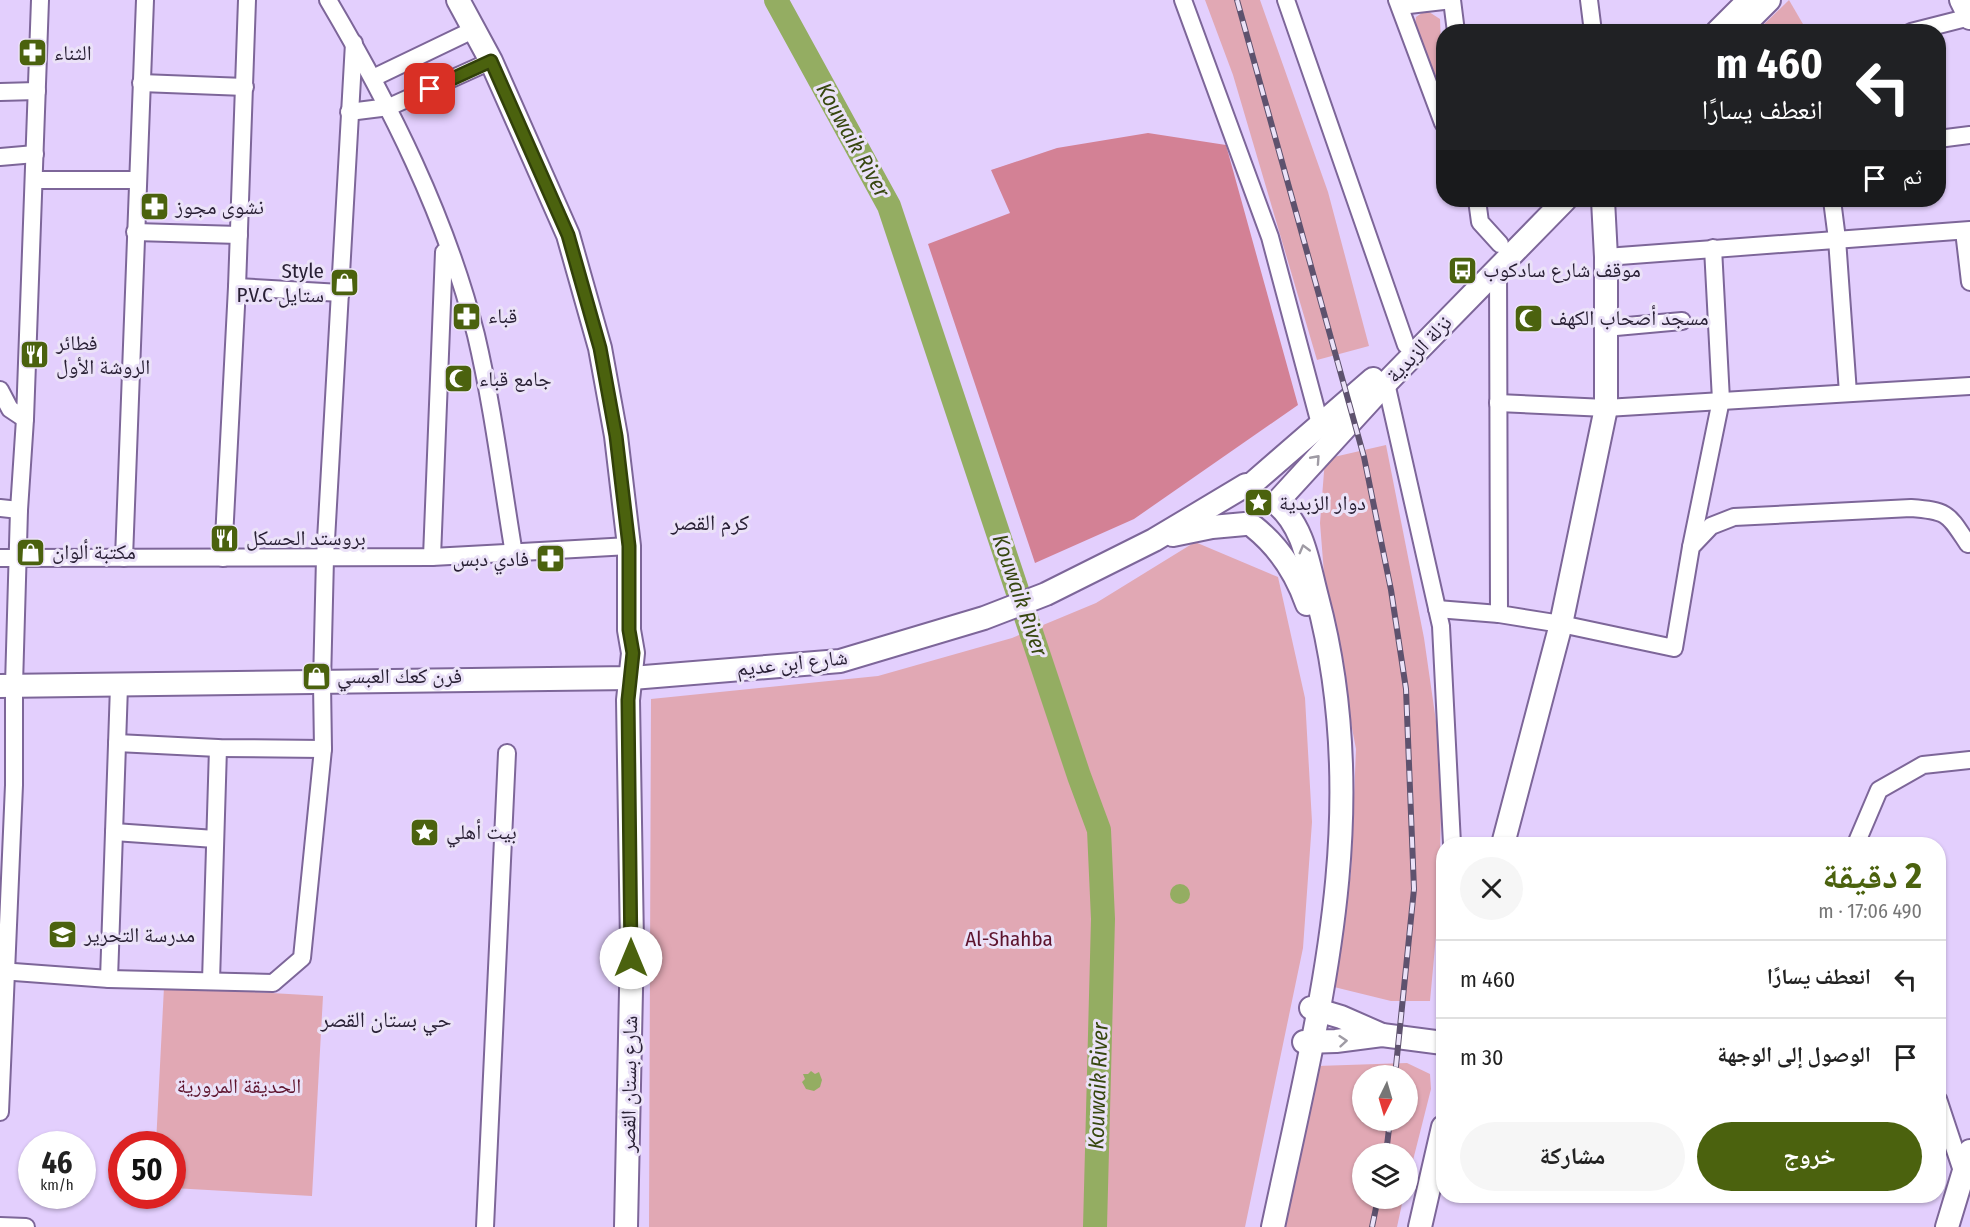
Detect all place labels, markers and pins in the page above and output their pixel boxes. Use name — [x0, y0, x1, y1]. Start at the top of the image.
pharmacy icon: الثناء — [17, 37, 49, 69]
place label: الثناء — [54, 40, 92, 66]
pin — [404, 63, 455, 114]
pharmacy icon: نشوى مجوز — [138, 191, 170, 223]
place label: نشوى مجوز — [174, 194, 264, 220]
bus stop icon: موقف شارع سادكوب — [1446, 254, 1478, 286]
place label: موقف شارع سادكوب — [1483, 257, 1641, 283]
place label: Style P.V.C ستايل — [237, 258, 324, 308]
shop icon: Style P.V.C ستايل — [329, 267, 361, 299]
pharmacy icon: قباء — [451, 300, 483, 332]
mosque icon: مسجد أصحاب الكهف — [1513, 302, 1545, 334]
place label: قباء — [488, 303, 517, 329]
place label: مسجد أصحاب الكهف — [1550, 305, 1709, 331]
place label: فطائر الروشة الأول — [55, 330, 150, 380]
restaurant icon: فطائر الروشة الأول — [19, 339, 51, 371]
mosque icon: جامع قباء — [442, 363, 474, 395]
place label: جامع قباء — [479, 366, 552, 392]
place icon: دوار الزبدية — [1242, 487, 1274, 519]
place label: دوار الزبدية — [1279, 490, 1366, 516]
restaurant icon: بروستد الحسكل — [209, 522, 241, 554]
place label: بروستد الحسكل — [246, 525, 366, 551]
shop icon: مكتبة ألوان — [15, 536, 47, 568]
place label: مكتبة ألوان — [52, 539, 136, 565]
pharmacy icon: فادي دبس — [534, 543, 566, 575]
place label: فادي دبس — [452, 546, 529, 575]
shop icon: فرن كعك العبسي — [300, 660, 332, 692]
place label: فرن كعك العبسي — [337, 663, 462, 692]
place icon: بيت أهلي — [409, 816, 441, 848]
place label: بيت أهلي — [446, 819, 517, 848]
school or university icon: مدرسة التحرير — [47, 919, 79, 951]
place label: مدرسة التحرير — [83, 922, 195, 948]

